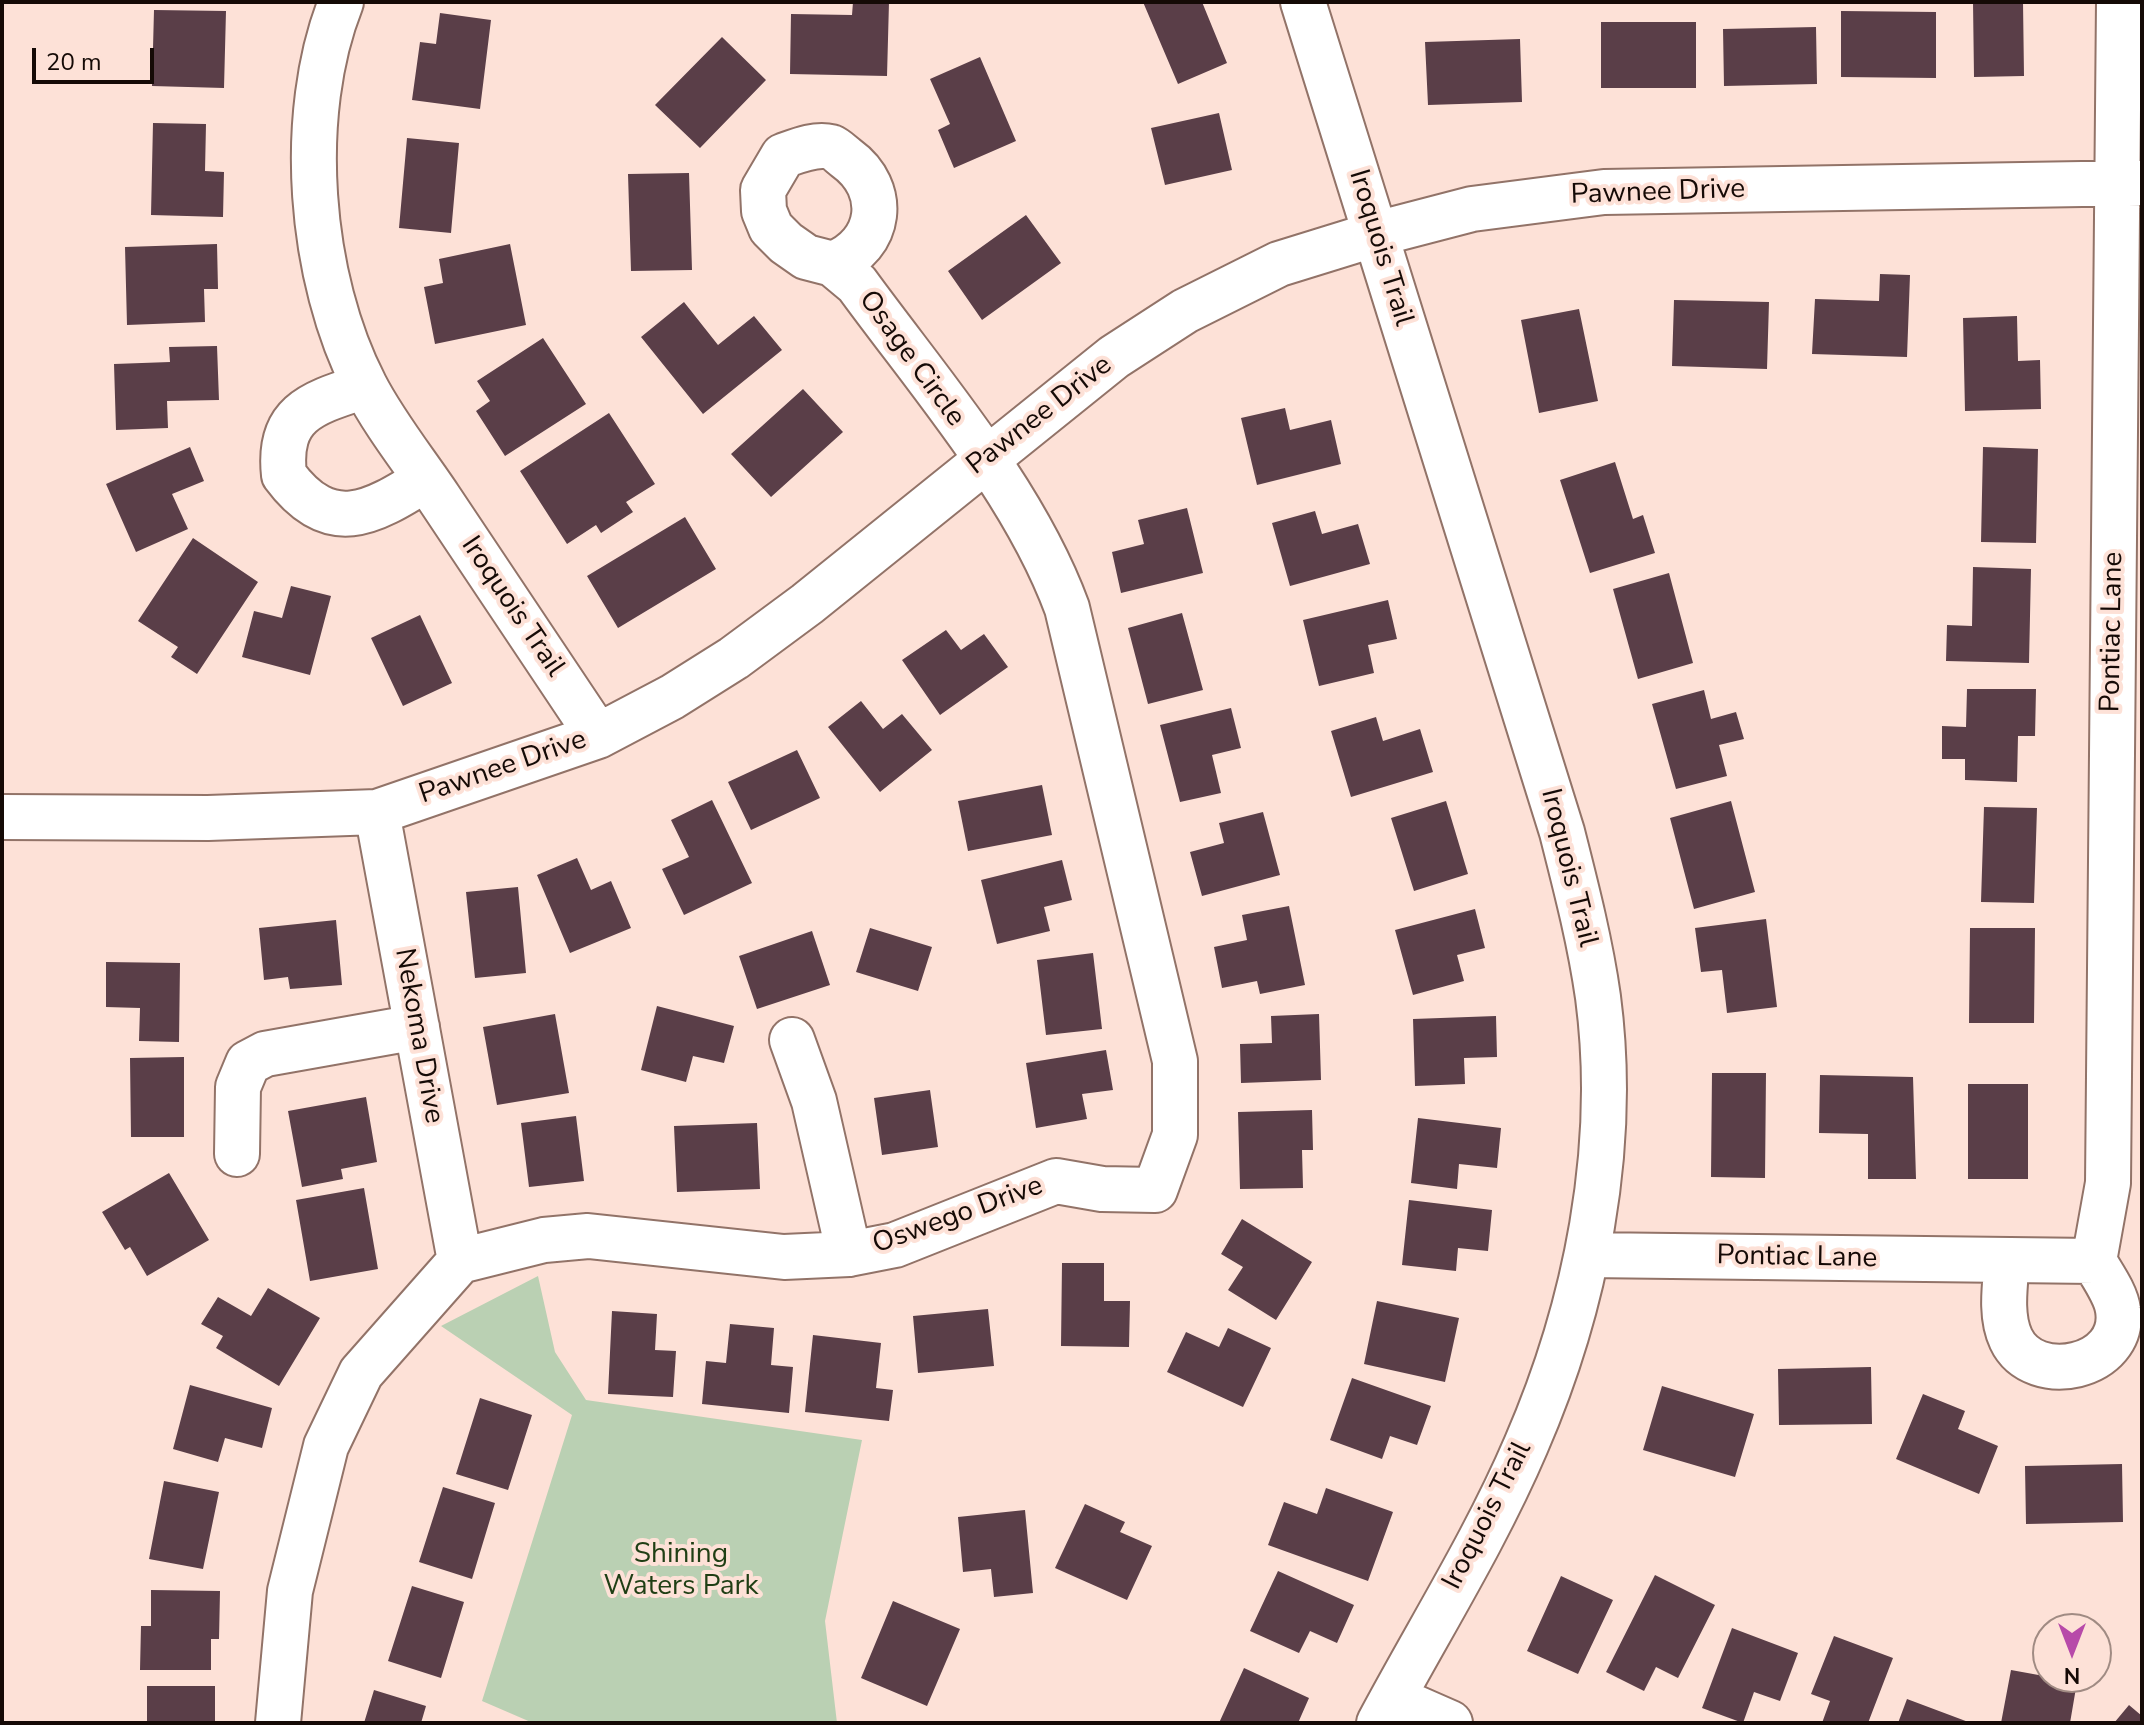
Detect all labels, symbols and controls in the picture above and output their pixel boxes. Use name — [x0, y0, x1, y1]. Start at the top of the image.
scale bar — [36, 32, 158, 82]
text: 20 m — [46, 46, 102, 78]
street label: Iroquois Trail — [1340, 166, 1420, 330]
street label: Pawnee Drive — [1570, 173, 1746, 213]
street label: Osage Circle — [851, 285, 971, 433]
street label: Pawnee Drive — [961, 349, 1119, 483]
street label: Iroquois Trail — [453, 531, 571, 683]
street label: Pontiac Lane — [2095, 551, 2131, 713]
street label: Pawnee Drive — [415, 724, 591, 812]
street label: Iroquois Trail — [1532, 786, 1604, 950]
street label: Nekoma Drive — [386, 946, 450, 1126]
street label: Oswego Drive — [868, 1170, 1048, 1262]
street label: Pontiac Lane — [1716, 1240, 1878, 1276]
street label: Iroquois Trail — [1436, 1436, 1540, 1596]
park label: Shining Waters Park — [603, 1538, 759, 1604]
north arrow — [2032, 1613, 2112, 1693]
text: N — [2064, 1660, 2080, 1690]

